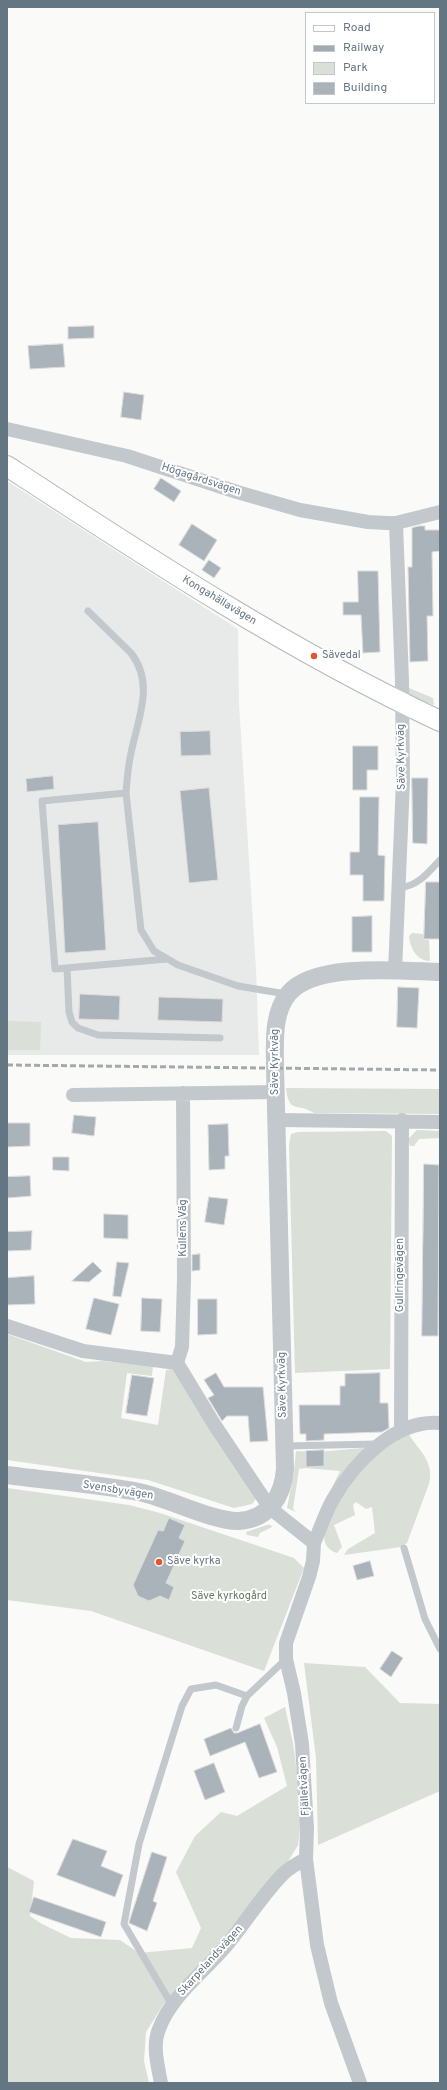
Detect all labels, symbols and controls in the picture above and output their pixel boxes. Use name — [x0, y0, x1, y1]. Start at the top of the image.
legend — [305, 12, 435, 104]
text: Road — [343, 20, 371, 36]
text: Railway — [343, 40, 384, 56]
text: Park — [343, 60, 368, 76]
text: Building — [343, 80, 387, 96]
street label: Högagårdsvägen — [160, 461, 242, 499]
street label: Kongahällavägen — [179, 574, 259, 628]
place label: Sävedal — [322, 649, 361, 663]
marker: Sävedal — [309, 651, 319, 661]
street label: Säve Kyrkväg — [395, 724, 409, 790]
street label: Säve Kyrkväg — [269, 1029, 283, 1095]
street label: Kullens Väg — [177, 1199, 191, 1257]
street label: Gullringevägen — [394, 1238, 408, 1312]
street label: Säve Kyrkväg — [276, 1352, 290, 1418]
street label: Svensbyvägen — [82, 1479, 154, 1503]
place label: Säve kyrka — [167, 1555, 220, 1569]
marker: Säve kyrka — [154, 1557, 164, 1567]
park label: Säve kyrkogård — [191, 1590, 267, 1604]
street label: Fjälletvägen — [297, 1756, 313, 1816]
street label: Skarpelandsvägen — [176, 1923, 246, 1999]

